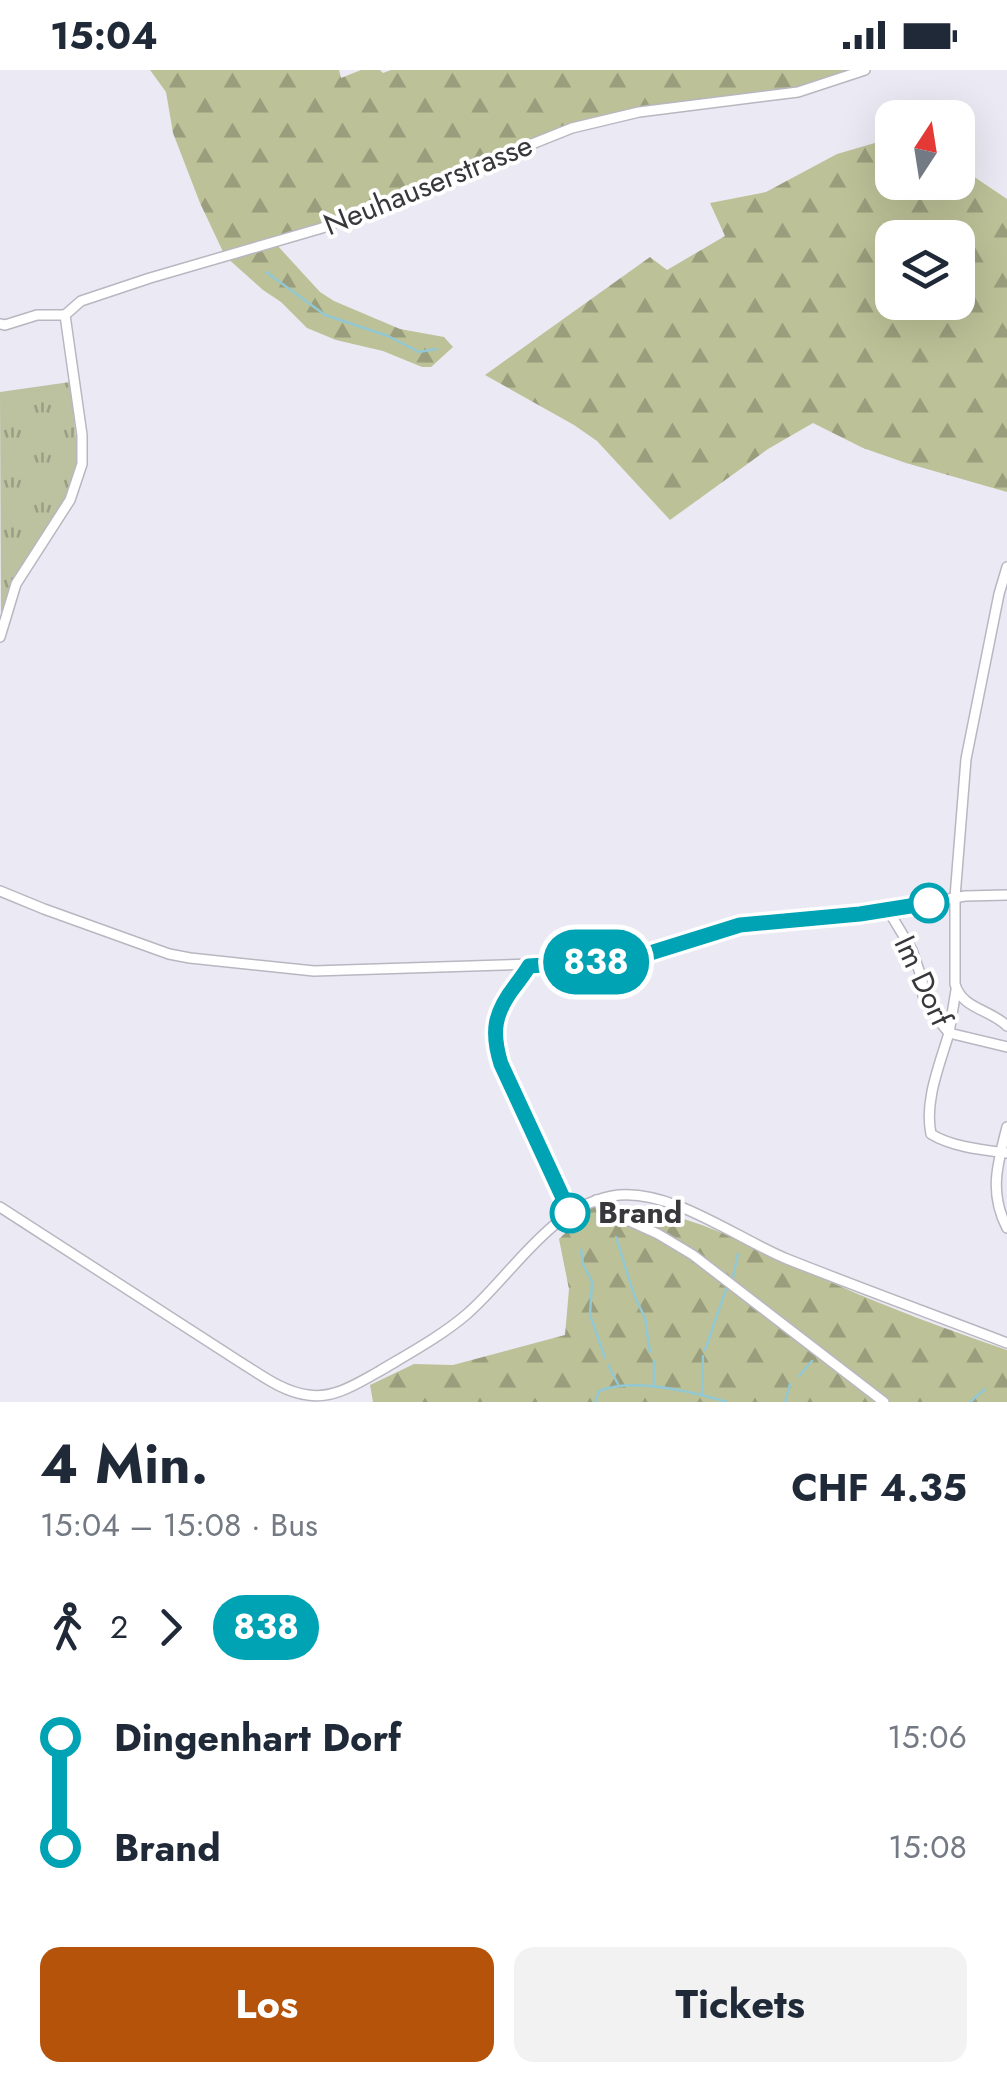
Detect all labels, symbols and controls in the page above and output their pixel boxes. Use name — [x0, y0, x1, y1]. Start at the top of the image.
text: 15:04 — [50, 8, 158, 63]
north arrow — [875, 100, 975, 200]
map controls — [875, 100, 975, 320]
street label: Neuhauserstrasse — [317, 123, 539, 246]
button: layers — [875, 220, 975, 320]
unlabelled marker — [910, 884, 948, 922]
street label: Im Dorf — [884, 928, 964, 1034]
line badge: 838 — [538, 930, 654, 994]
text: 838 — [563, 937, 629, 987]
place label: Brand — [598, 1191, 682, 1234]
marker: Brand — [551, 1194, 589, 1232]
text: 4 Min. — [40, 1424, 208, 1504]
text: CHF 4.35 — [791, 1460, 967, 1515]
text: 15:04 – 15:08 · Bus — [40, 1502, 318, 1548]
icon: walk — [40, 1600, 95, 1655]
icon: forward — [143, 1600, 198, 1655]
text: 838 — [233, 1602, 299, 1652]
text: 2 — [110, 1604, 128, 1650]
text: Dingenhart Dorf — [114, 1710, 401, 1765]
text: 15:06 — [887, 1714, 967, 1760]
text: Brand — [114, 1820, 221, 1875]
text: 15:08 — [888, 1824, 967, 1870]
button: Los — [40, 1947, 494, 2062]
button: Tickets — [514, 1947, 967, 2062]

